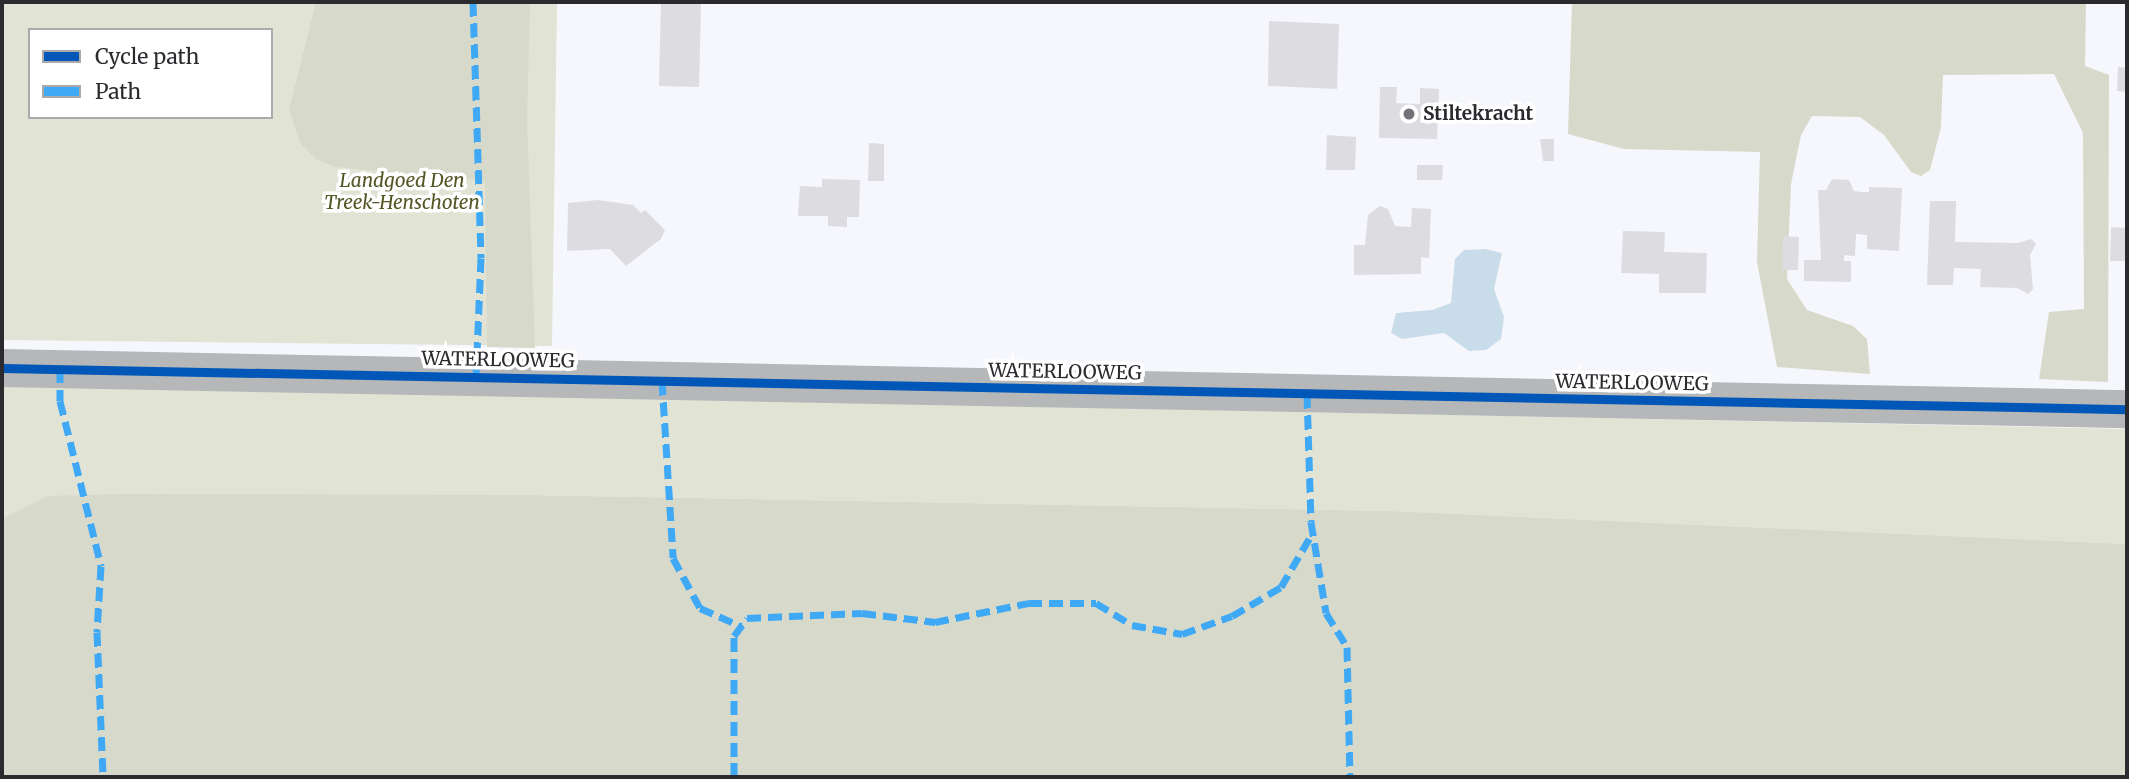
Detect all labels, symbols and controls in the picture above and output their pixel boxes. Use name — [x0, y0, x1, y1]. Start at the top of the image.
legend — [28, 28, 273, 119]
text: Cycle path — [95, 43, 199, 70]
text: Path — [95, 78, 141, 105]
place label: Stiltekracht — [1423, 103, 1533, 125]
marker: Stiltekracht — [1401, 106, 1417, 122]
park label: Landgoed Den Treek-Henschoten — [324, 170, 480, 214]
street label: WATERLOOWEG — [421, 347, 575, 373]
street label: WATERLOOWEG — [988, 359, 1142, 385]
street label: WATERLOOWEG — [1555, 370, 1709, 396]

